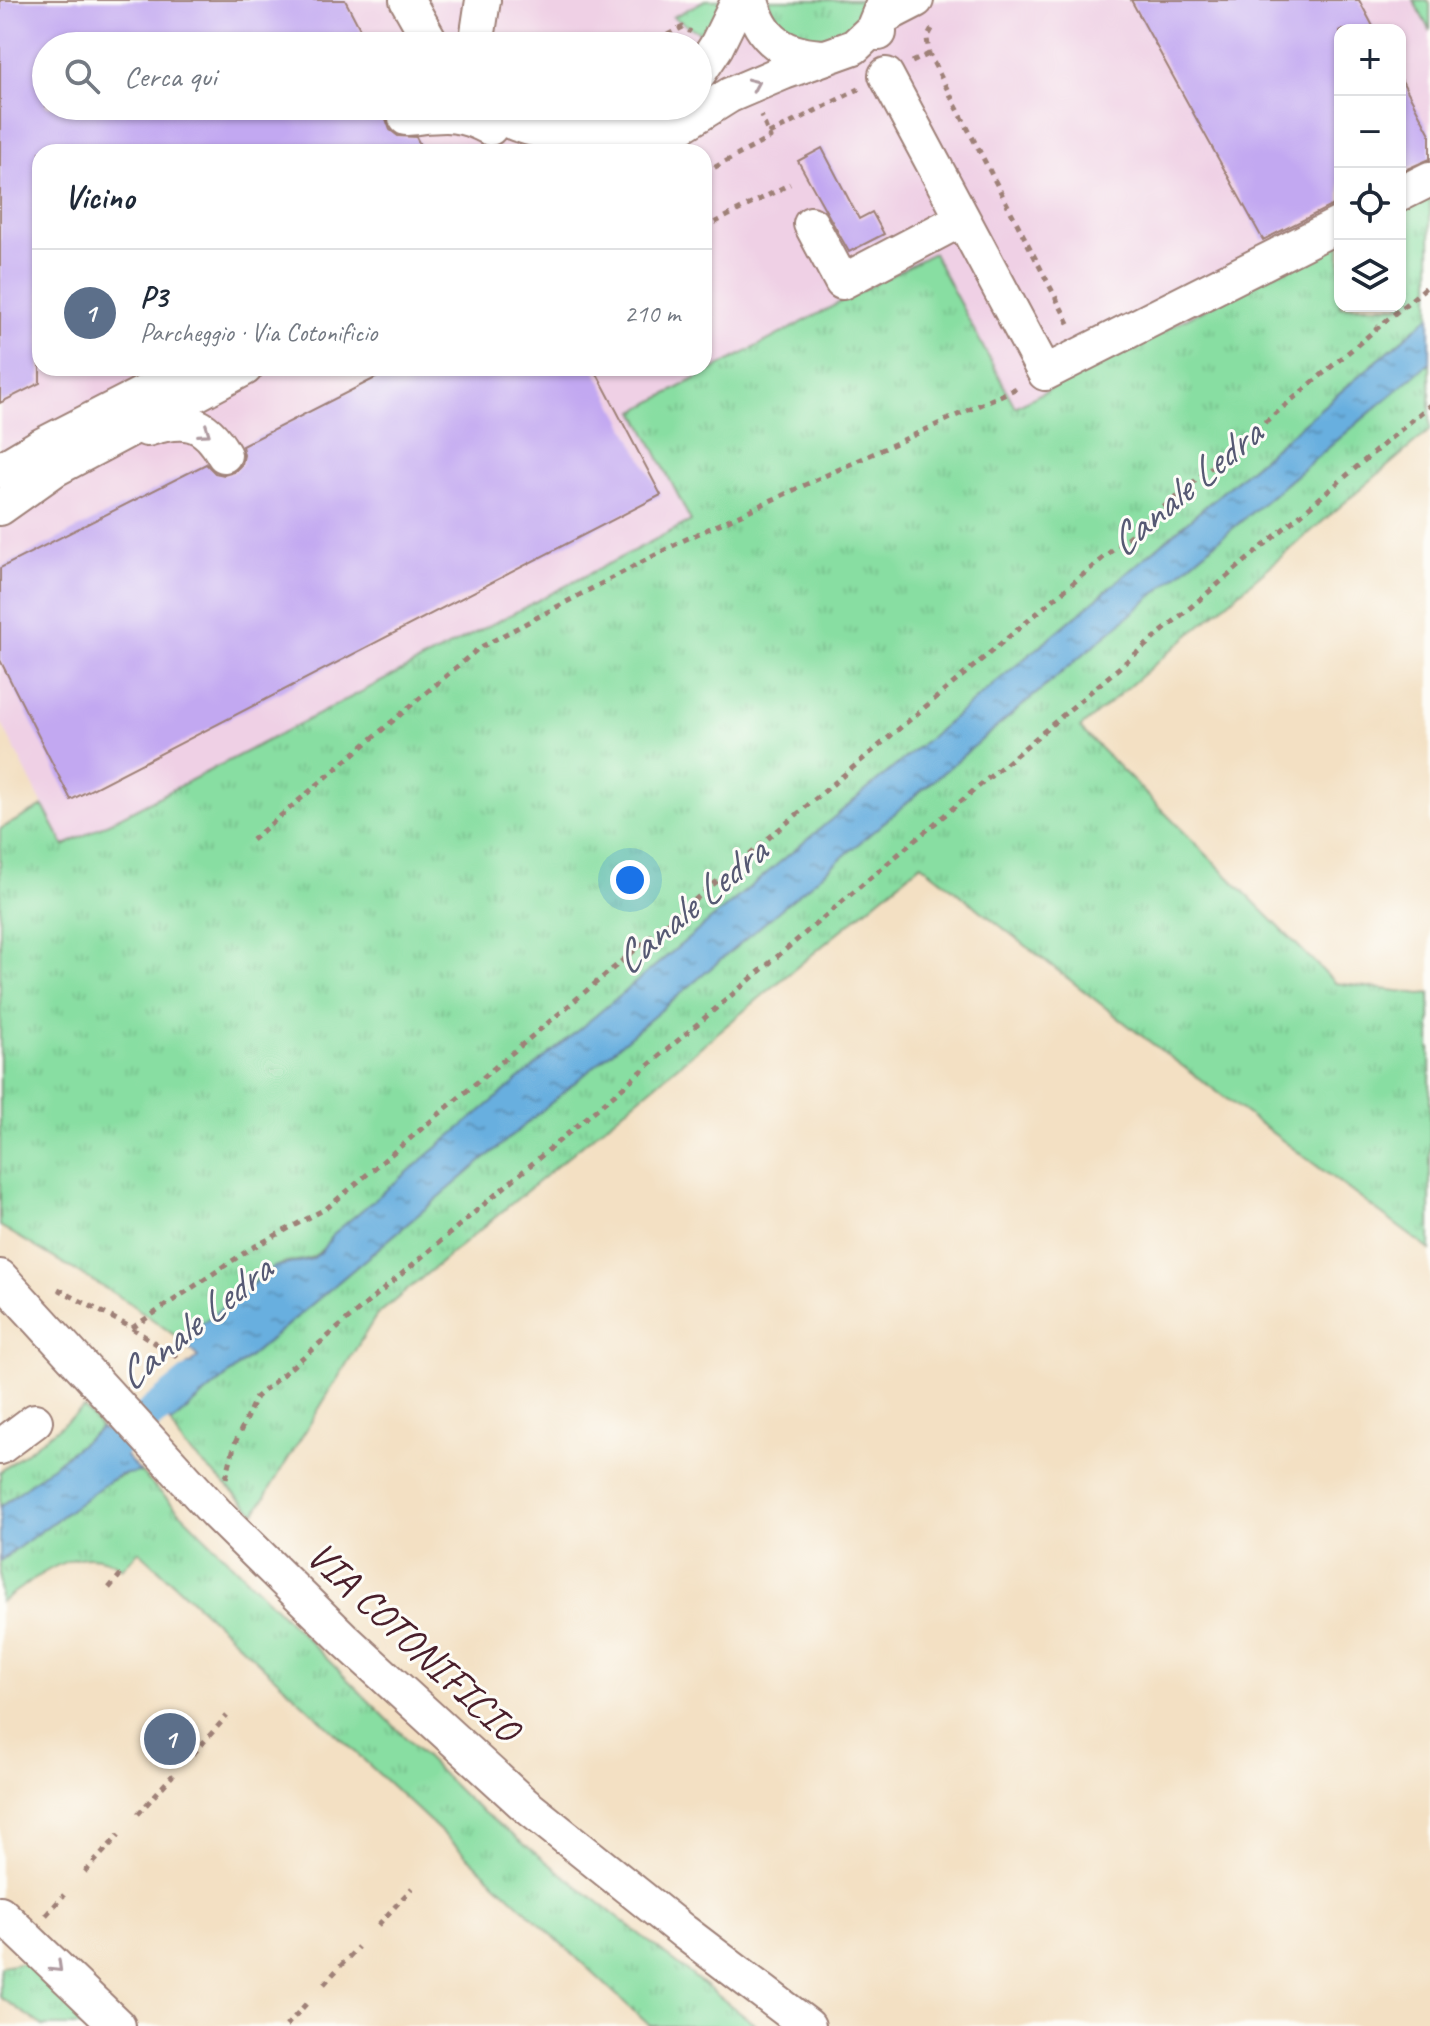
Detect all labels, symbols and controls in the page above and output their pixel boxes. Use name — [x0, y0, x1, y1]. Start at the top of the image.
map controls — [1334, 24, 1406, 312]
button: + — [1334, 24, 1406, 96]
search box — [32, 32, 712, 120]
icon: search — [60, 54, 104, 98]
text: Cerca qui — [124, 57, 217, 95]
one-way arrow — [746, 78, 760, 94]
button: − — [1334, 96, 1406, 168]
button: locate — [1334, 168, 1406, 240]
text: Vicino — [64, 175, 134, 218]
button: layers — [1334, 240, 1406, 312]
text: P3 — [140, 278, 168, 316]
text: 1 — [84, 297, 96, 330]
text: 210 m — [624, 297, 680, 330]
text: Parcheggio · Via Cotonificio — [140, 316, 377, 349]
water label: Canale Ledra — [1097, 406, 1276, 568]
one-way arrow — [196, 422, 210, 437]
water label: Canale Ledra — [602, 824, 781, 986]
your location — [610, 860, 650, 900]
water label: Canale Ledra — [105, 1242, 286, 1402]
street label: VIA COTONIFICIO — [297, 1530, 533, 1756]
pin: 1 — [144, 1709, 196, 1769]
one-way arrow — [48, 1958, 62, 1972]

